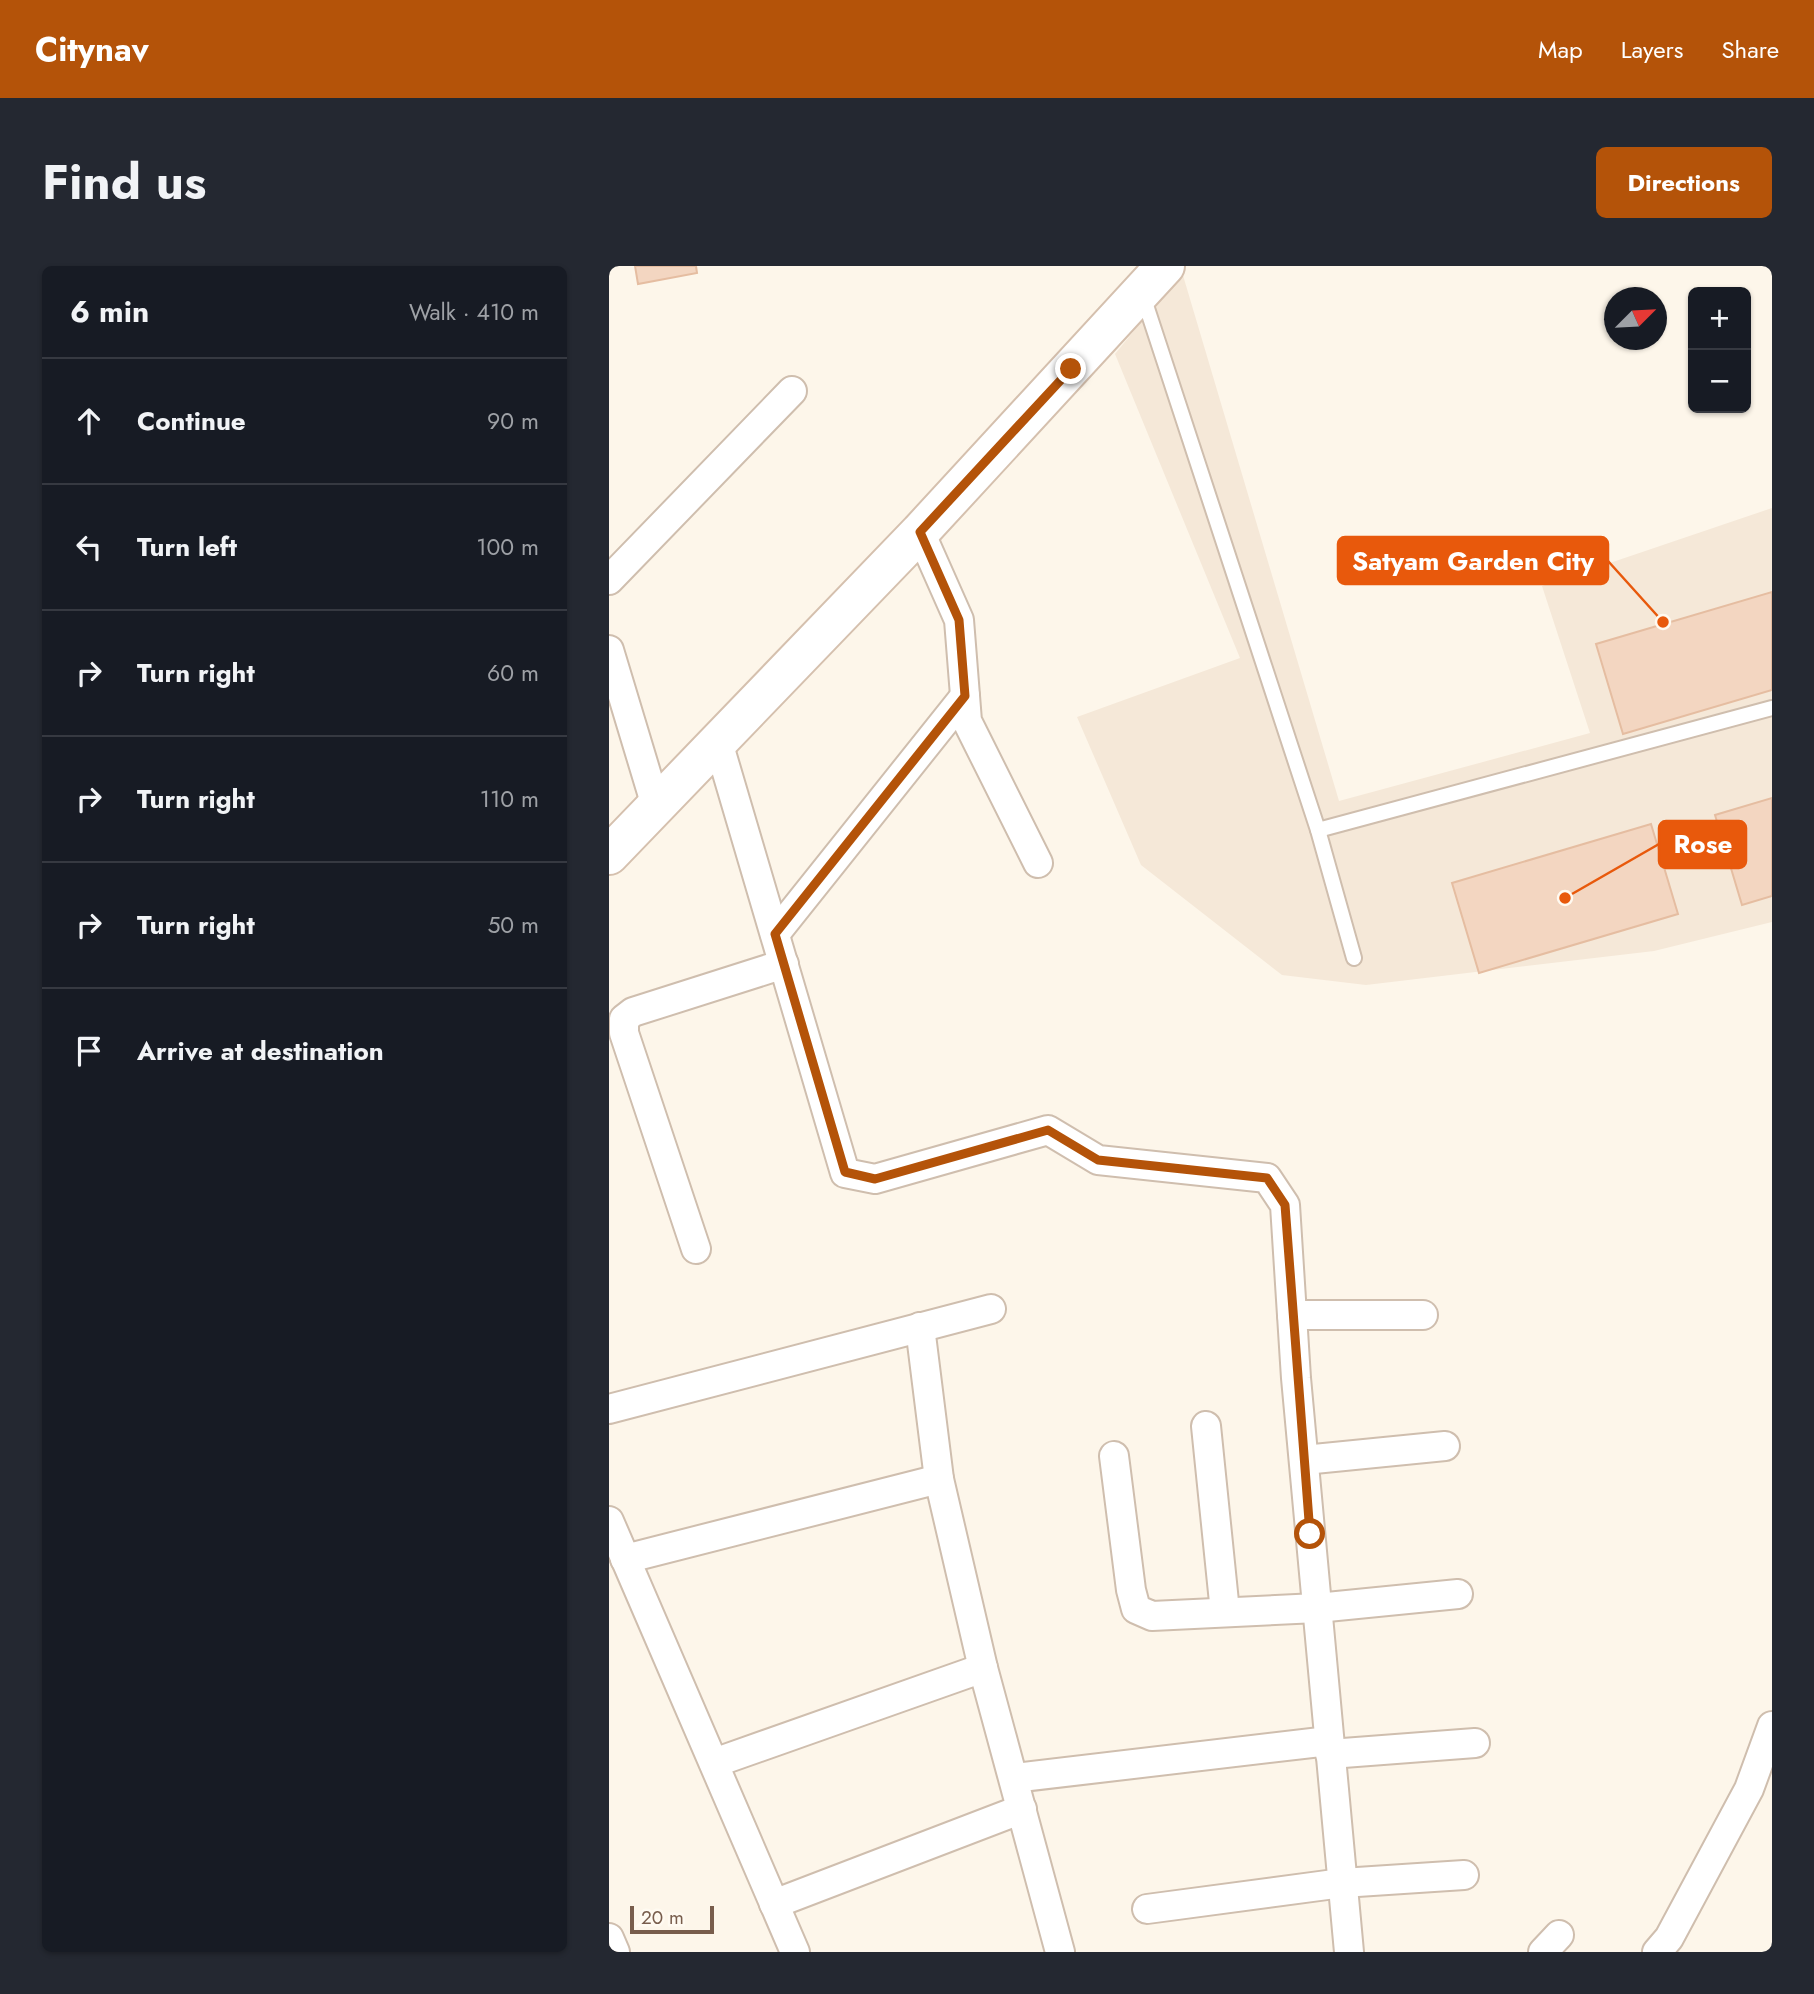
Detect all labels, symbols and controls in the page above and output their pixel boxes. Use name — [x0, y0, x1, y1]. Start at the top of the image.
text: Citynav — [35, 26, 149, 73]
text: Map — [1538, 32, 1583, 67]
text: Layers — [1621, 32, 1683, 67]
text: Share — [1721, 32, 1779, 67]
text: Find us — [42, 147, 206, 217]
button: Directions — [1596, 147, 1772, 218]
north arrow — [1604, 287, 1667, 350]
map controls — [1688, 287, 1751, 413]
button: + — [1688, 287, 1751, 350]
text: 6 min — [70, 290, 149, 333]
text: Walk · 410 m — [409, 295, 539, 329]
button: − — [1688, 350, 1751, 413]
route end — [1055, 353, 1086, 384]
icon: ahead — [70, 402, 108, 440]
text: Continue — [137, 402, 246, 440]
text: 90 m — [487, 404, 539, 438]
icon: left — [70, 528, 108, 566]
text: Turn left — [137, 528, 237, 566]
text: 100 m — [476, 530, 539, 564]
callout: Satyam Garden City — [1338, 537, 1608, 584]
text: Satyam Garden City — [1352, 542, 1594, 580]
icon: right — [70, 654, 108, 692]
text: Turn right — [137, 654, 255, 692]
text: 60 m — [487, 656, 539, 690]
icon: right — [70, 780, 108, 818]
text: Turn right — [137, 780, 255, 818]
text: 110 m — [480, 782, 539, 816]
callout: Rose — [1659, 821, 1746, 868]
text: Rose — [1674, 825, 1733, 863]
icon: right — [70, 906, 108, 944]
text: Turn right — [137, 906, 255, 944]
text: 50 m — [487, 908, 539, 942]
icon: arrive — [70, 1032, 108, 1070]
text: Arrive at destination — [137, 1032, 384, 1070]
route start — [1294, 1518, 1325, 1549]
scale bar — [630, 1903, 714, 1935]
text: 20 m — [641, 1904, 684, 1931]

